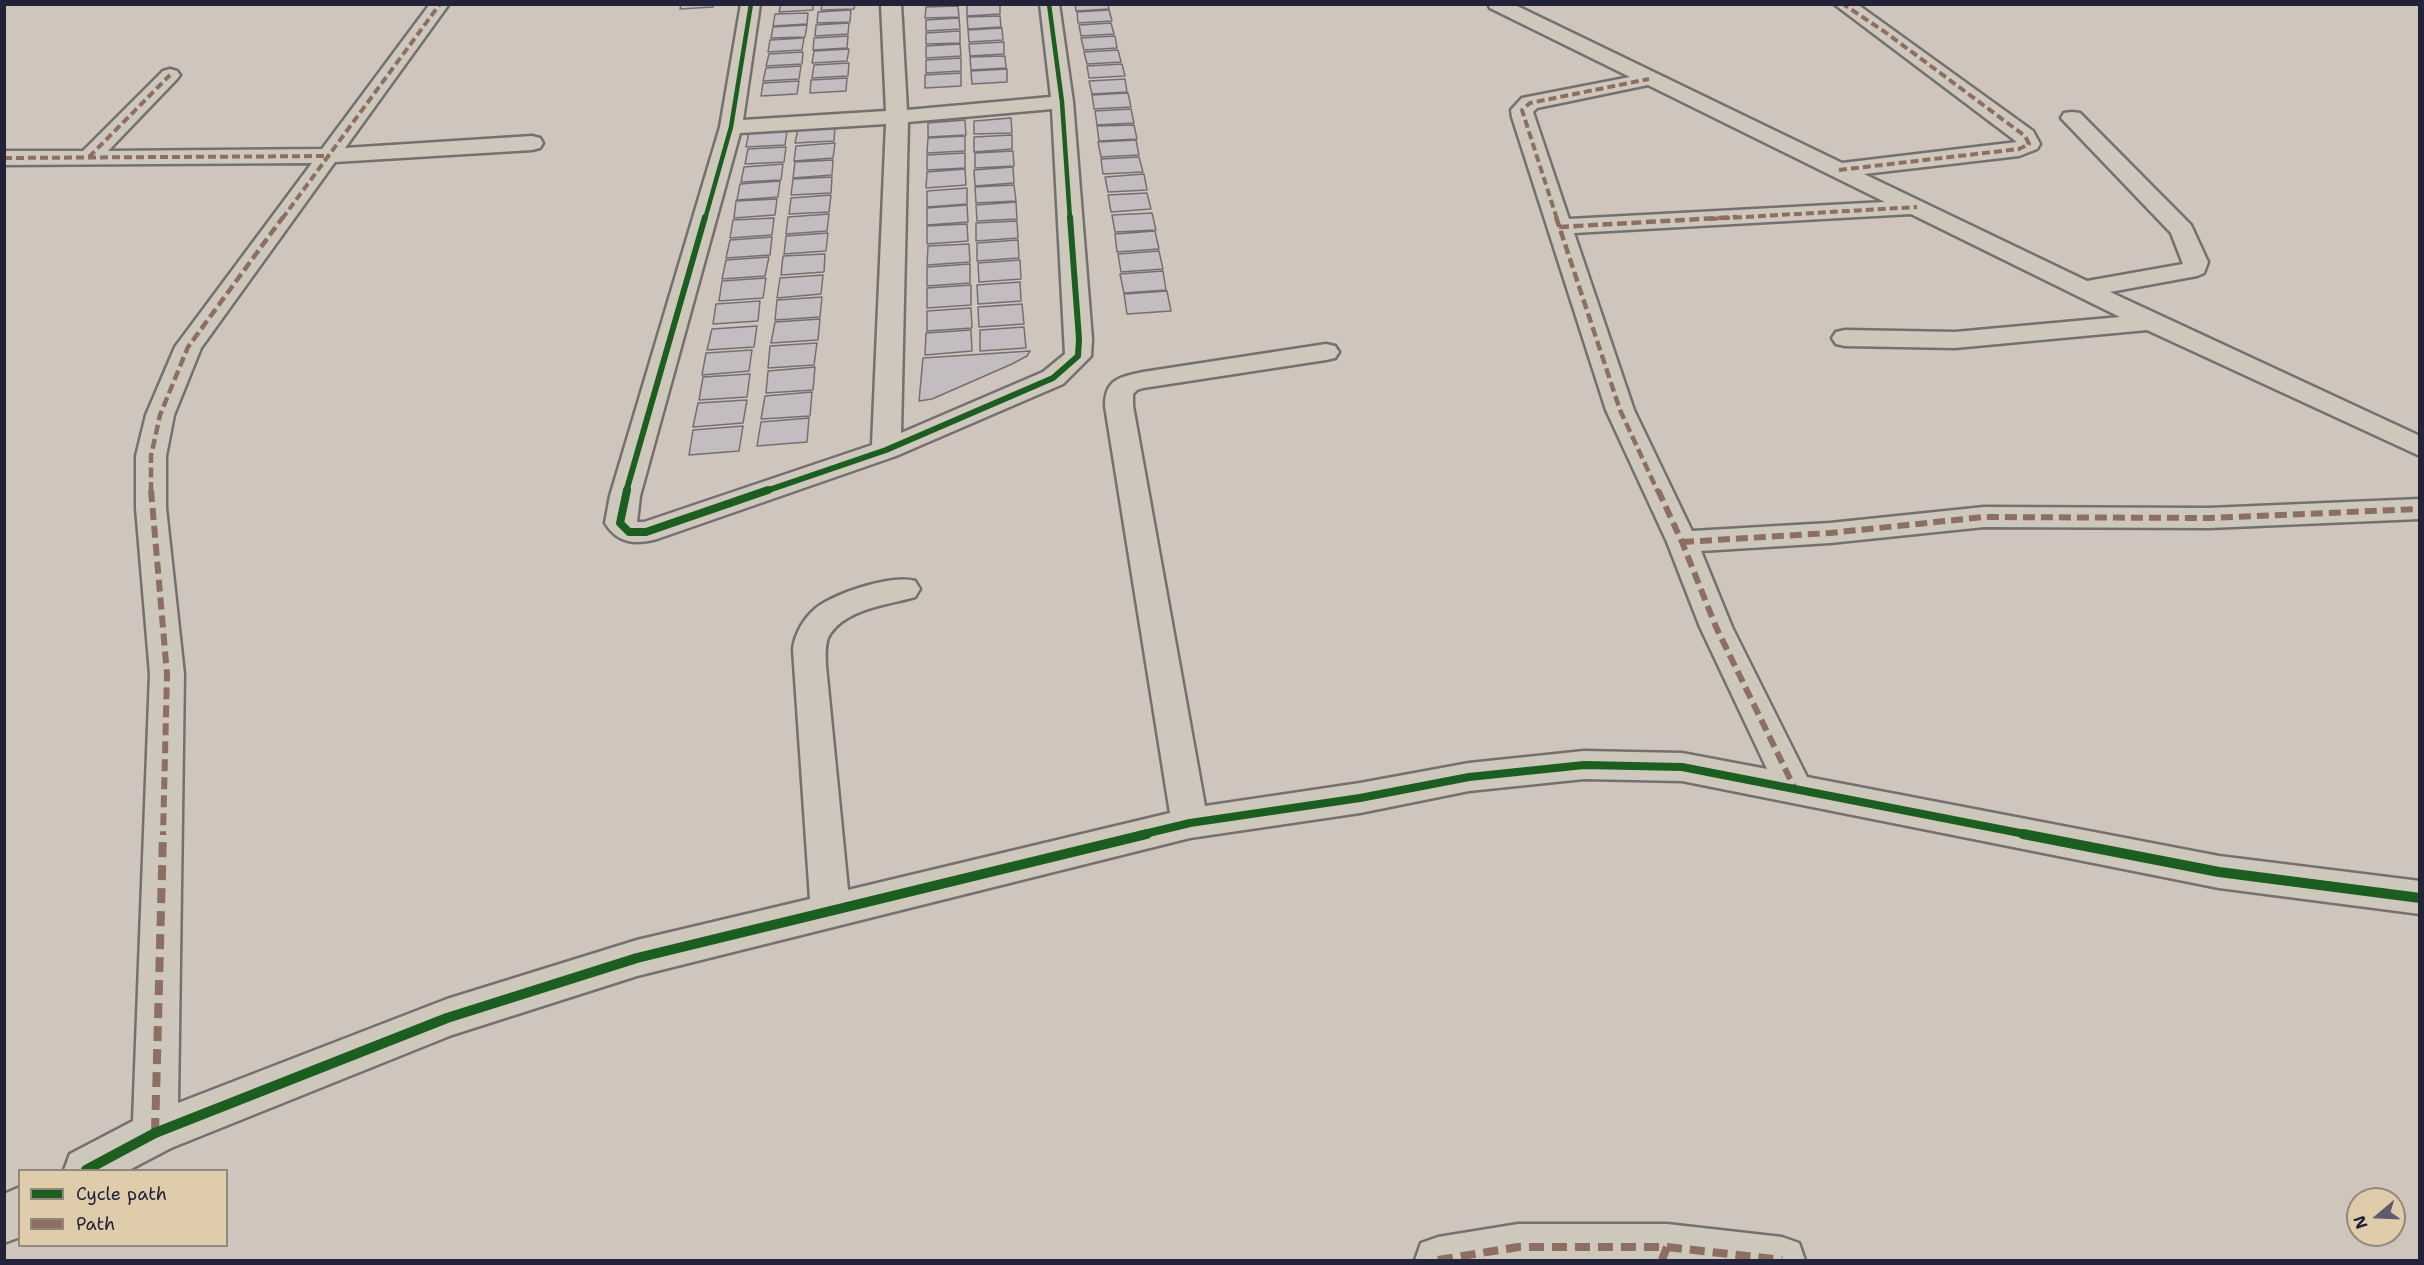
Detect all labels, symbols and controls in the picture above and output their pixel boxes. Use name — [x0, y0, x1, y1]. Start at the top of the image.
legend — [18, 1169, 228, 1247]
text: Cycle path — [76, 1182, 167, 1206]
north arrow — [2346, 1187, 2406, 1247]
text: Path — [76, 1212, 115, 1236]
text: N — [2348, 1213, 2372, 1232]

